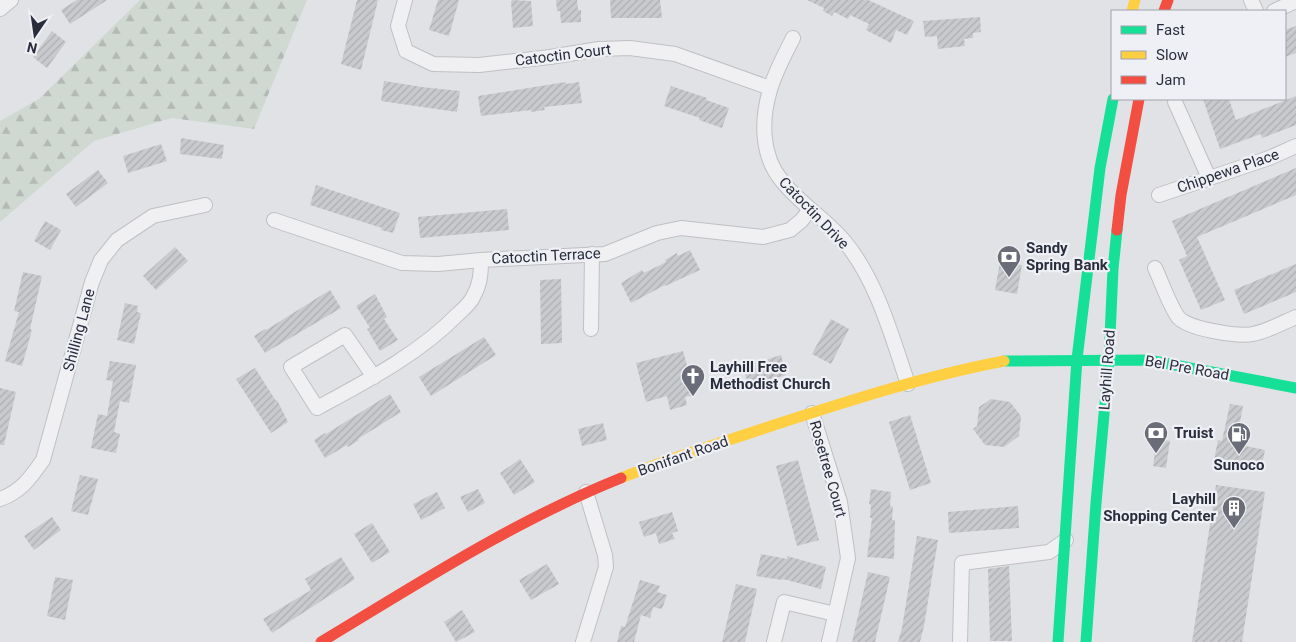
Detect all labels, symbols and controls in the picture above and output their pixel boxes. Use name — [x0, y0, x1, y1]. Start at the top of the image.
north arrow — [10, 10, 60, 60]
legend — [1111, 10, 1286, 100]
text: Fast — [1156, 21, 1185, 39]
text: N — [25, 39, 39, 57]
street label: Catoctin Court — [514, 40, 612, 70]
text: Slow — [1156, 46, 1188, 64]
text: Jam — [1156, 71, 1186, 89]
street label: Chippewa Place — [1175, 145, 1281, 197]
street label: Catoctin Drive — [775, 173, 853, 253]
place label: Sandy Spring Bank — [1026, 239, 1109, 274]
street label: Catoctin Terrace — [491, 244, 601, 268]
bank icon: Sandy Spring Bank — [996, 244, 1022, 278]
street label: Shilling Lane — [59, 287, 99, 373]
street label: Layhill Road — [1095, 329, 1119, 411]
street label: Bel Pre Road — [1143, 352, 1231, 384]
place label: Layhill Free Methodist Church — [710, 358, 830, 393]
church icon: Layhill Free Methodist Church — [680, 363, 706, 397]
street label: Rosetree Court — [806, 418, 850, 520]
bank icon: Truist — [1143, 420, 1169, 454]
fuel station icon: Sunoco — [1226, 421, 1252, 455]
place label: Truist — [1174, 424, 1213, 442]
street label: Bonifant Road — [635, 432, 731, 480]
place label: Sunoco — [1214, 456, 1264, 474]
place label: Layhill Shopping Center — [1103, 490, 1216, 525]
building icon: Layhill Shopping Center — [1221, 495, 1247, 529]

